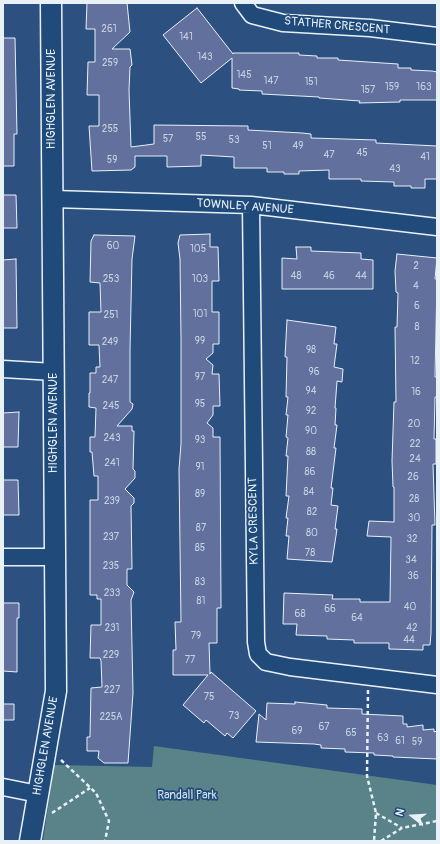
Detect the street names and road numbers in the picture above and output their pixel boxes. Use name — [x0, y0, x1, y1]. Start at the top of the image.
street label: STATHER CRESCENT — [283, 14, 391, 38]
street label: HIGHGLEN AVENUE — [45, 49, 59, 149]
street label: TOWNLEY AVENUE — [196, 196, 294, 218]
street label: HIGHGLEN AVENUE — [47, 373, 61, 473]
street label: KYLA CRESCENT — [246, 477, 262, 565]
street label: HIGHGLEN AVENUE — [30, 695, 62, 797]

